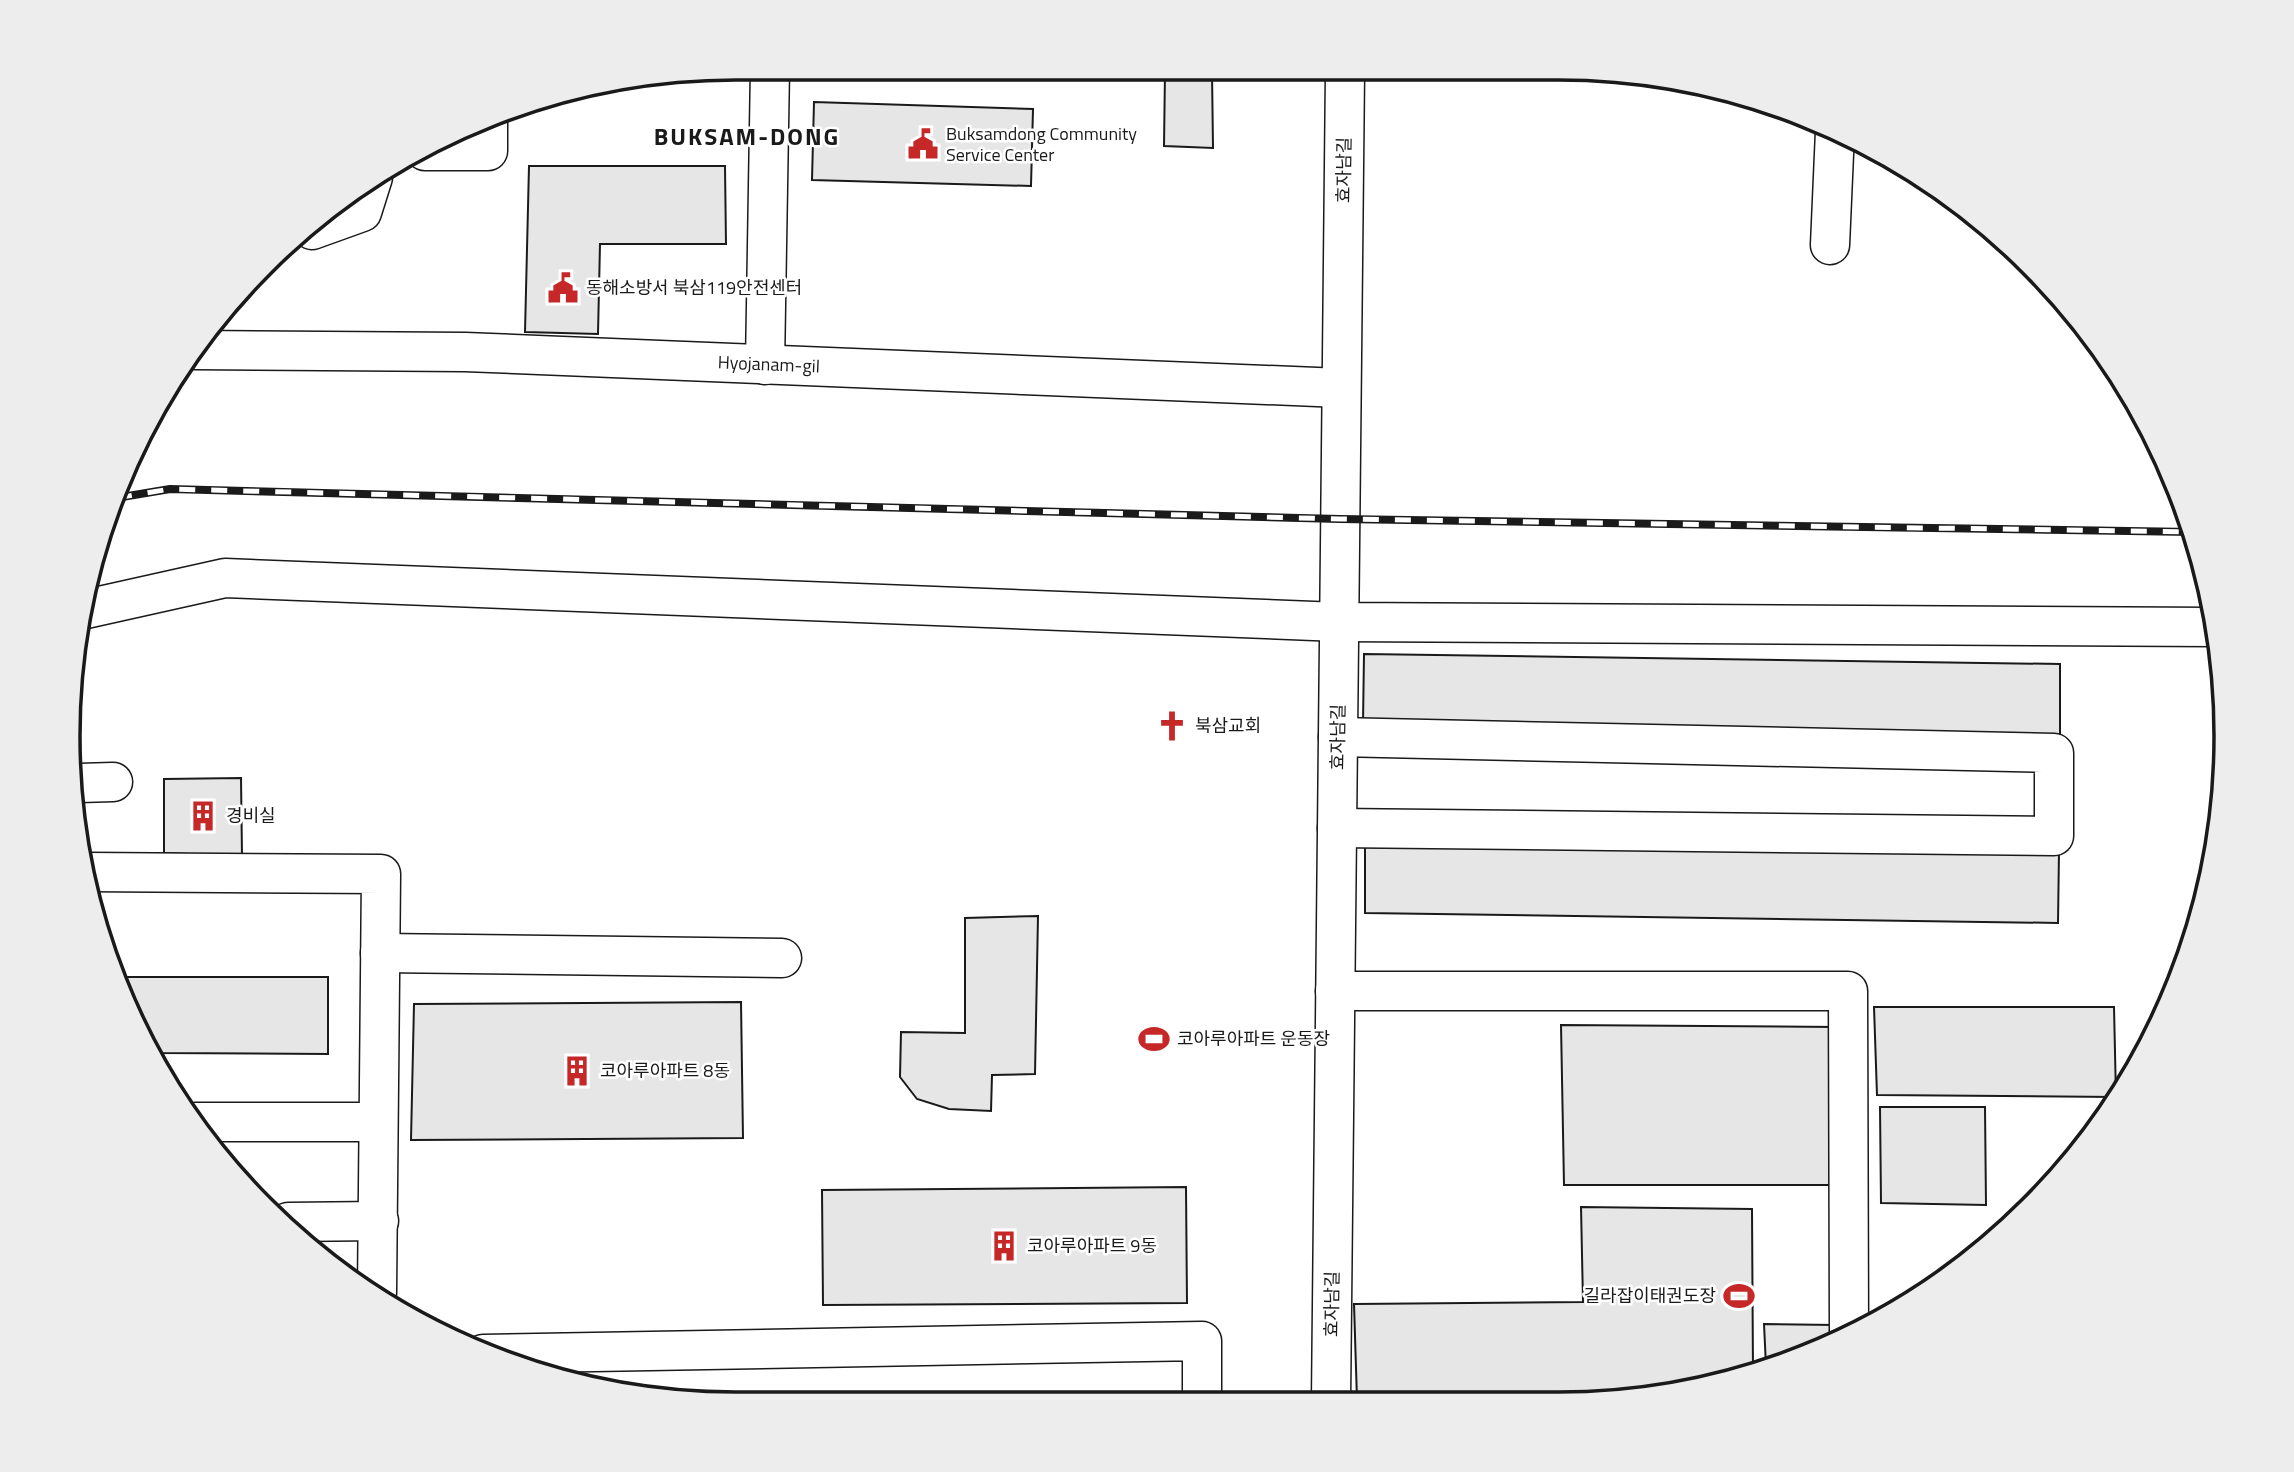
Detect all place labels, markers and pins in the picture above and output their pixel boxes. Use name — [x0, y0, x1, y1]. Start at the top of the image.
place label: Buksamdong Community Service Center — [946, 120, 1137, 168]
public building icon: Buksamdong Community Service Center — [906, 127, 940, 161]
public building icon: 동해소방서 북삼119안전센터 — [546, 271, 580, 305]
place label: 동해소방서 북삼119안전센터 — [586, 274, 802, 301]
church icon: 북삼교회 — [1155, 709, 1189, 743]
place label: 북삼교회 — [1195, 712, 1261, 739]
building icon: 경비실 — [186, 799, 220, 833]
place label: 경비실 — [226, 802, 276, 829]
sports icon: 코아루아파트 운동장 — [1137, 1022, 1171, 1056]
place label: 코아루아파트 운동장 — [1177, 1025, 1330, 1052]
building icon: 코아루아파트 8동 — [560, 1054, 594, 1088]
place label: 코아루아파트 8동 — [600, 1057, 730, 1084]
building icon: 코아루아파트 9동 — [987, 1229, 1021, 1263]
place label: 코아루아파트 9동 — [1027, 1232, 1157, 1259]
sports icon: 길라잡이태권도장 — [1722, 1279, 1756, 1313]
place label: 길라잡이태권도장 — [1584, 1282, 1716, 1309]

